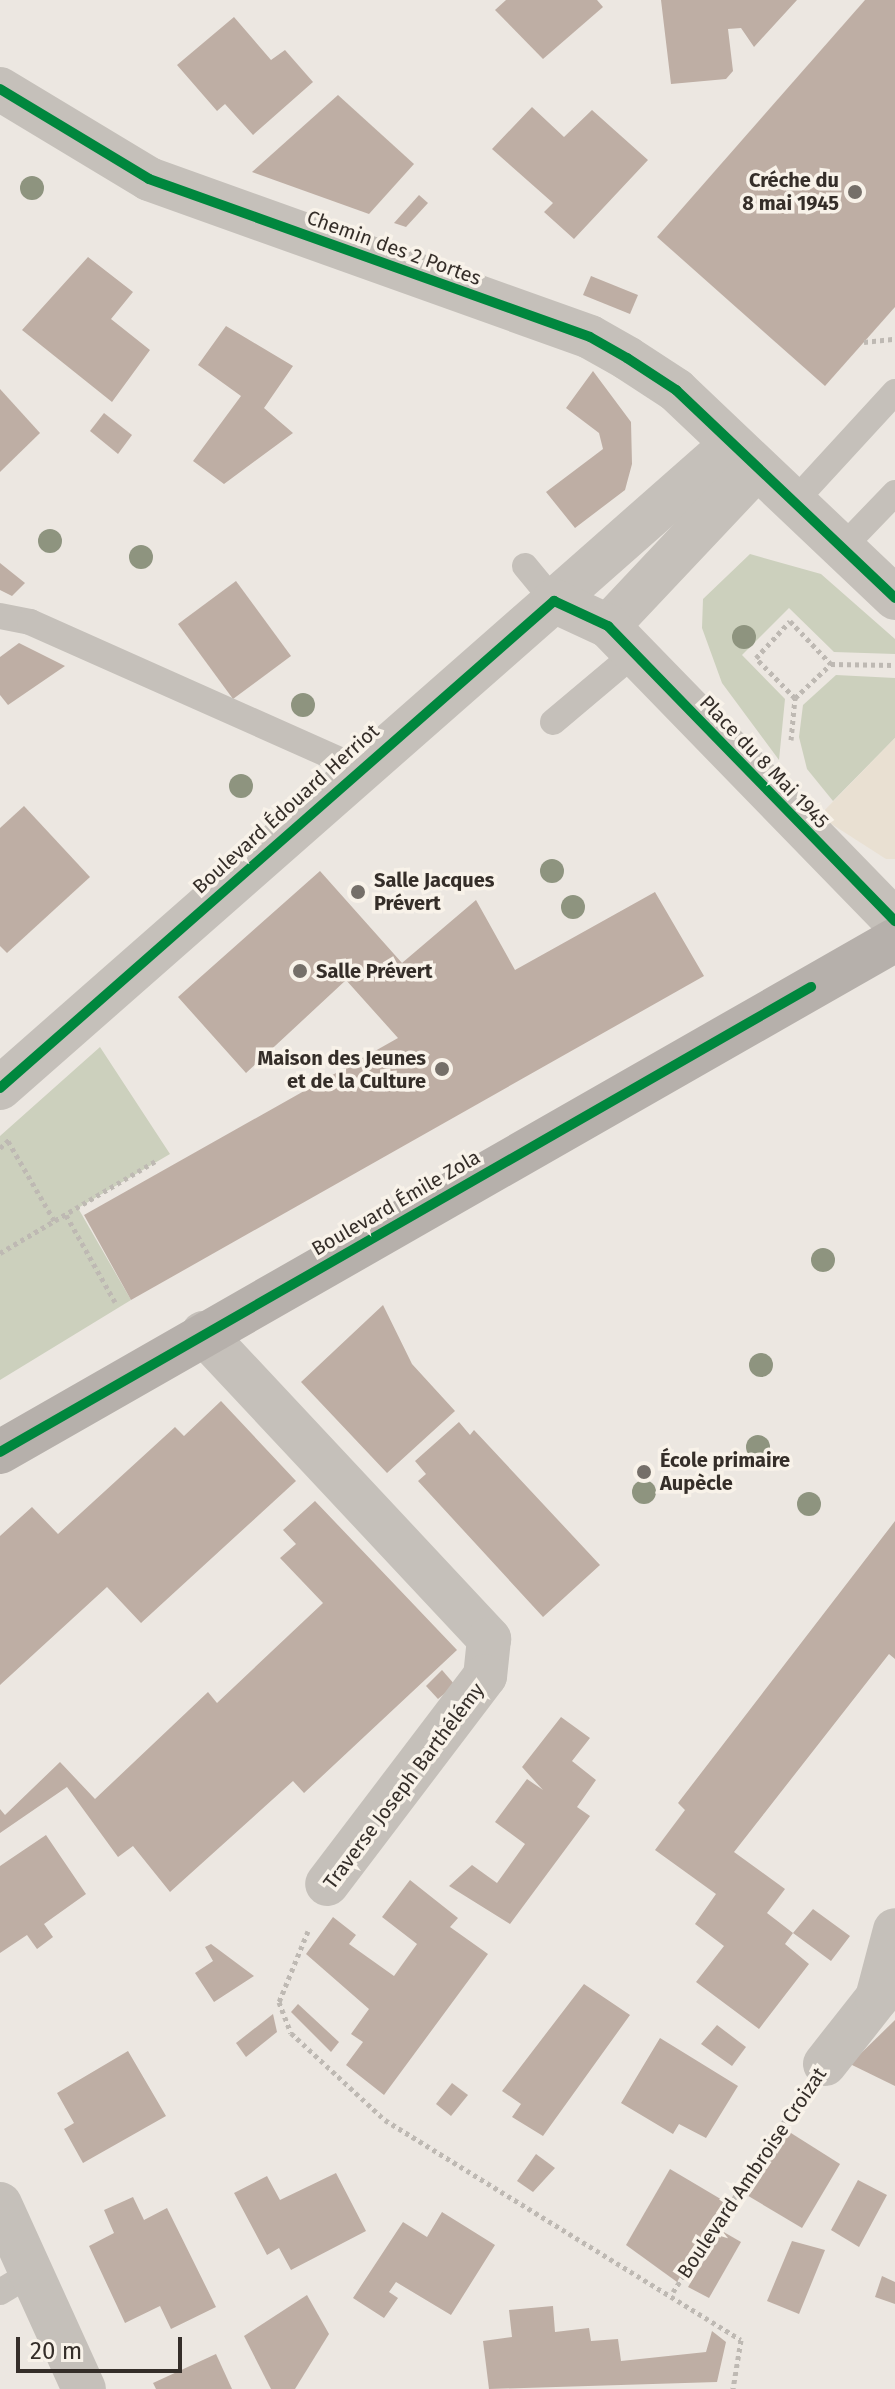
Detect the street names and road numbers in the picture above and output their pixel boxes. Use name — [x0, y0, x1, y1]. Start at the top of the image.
street label: Chemin des 2 Portes — [304, 205, 484, 291]
street label: Place du 8 Mai 1945 — [694, 691, 834, 833]
street label: Boulevard Édouard Herriot — [188, 719, 384, 899]
street label: Boulevard Émile Zola — [308, 1145, 484, 1261]
street label: Traverse Joseph Barthélémy — [319, 1678, 489, 1894]
street label: Boulevard Ambroise Croizat — [672, 2063, 832, 2283]

